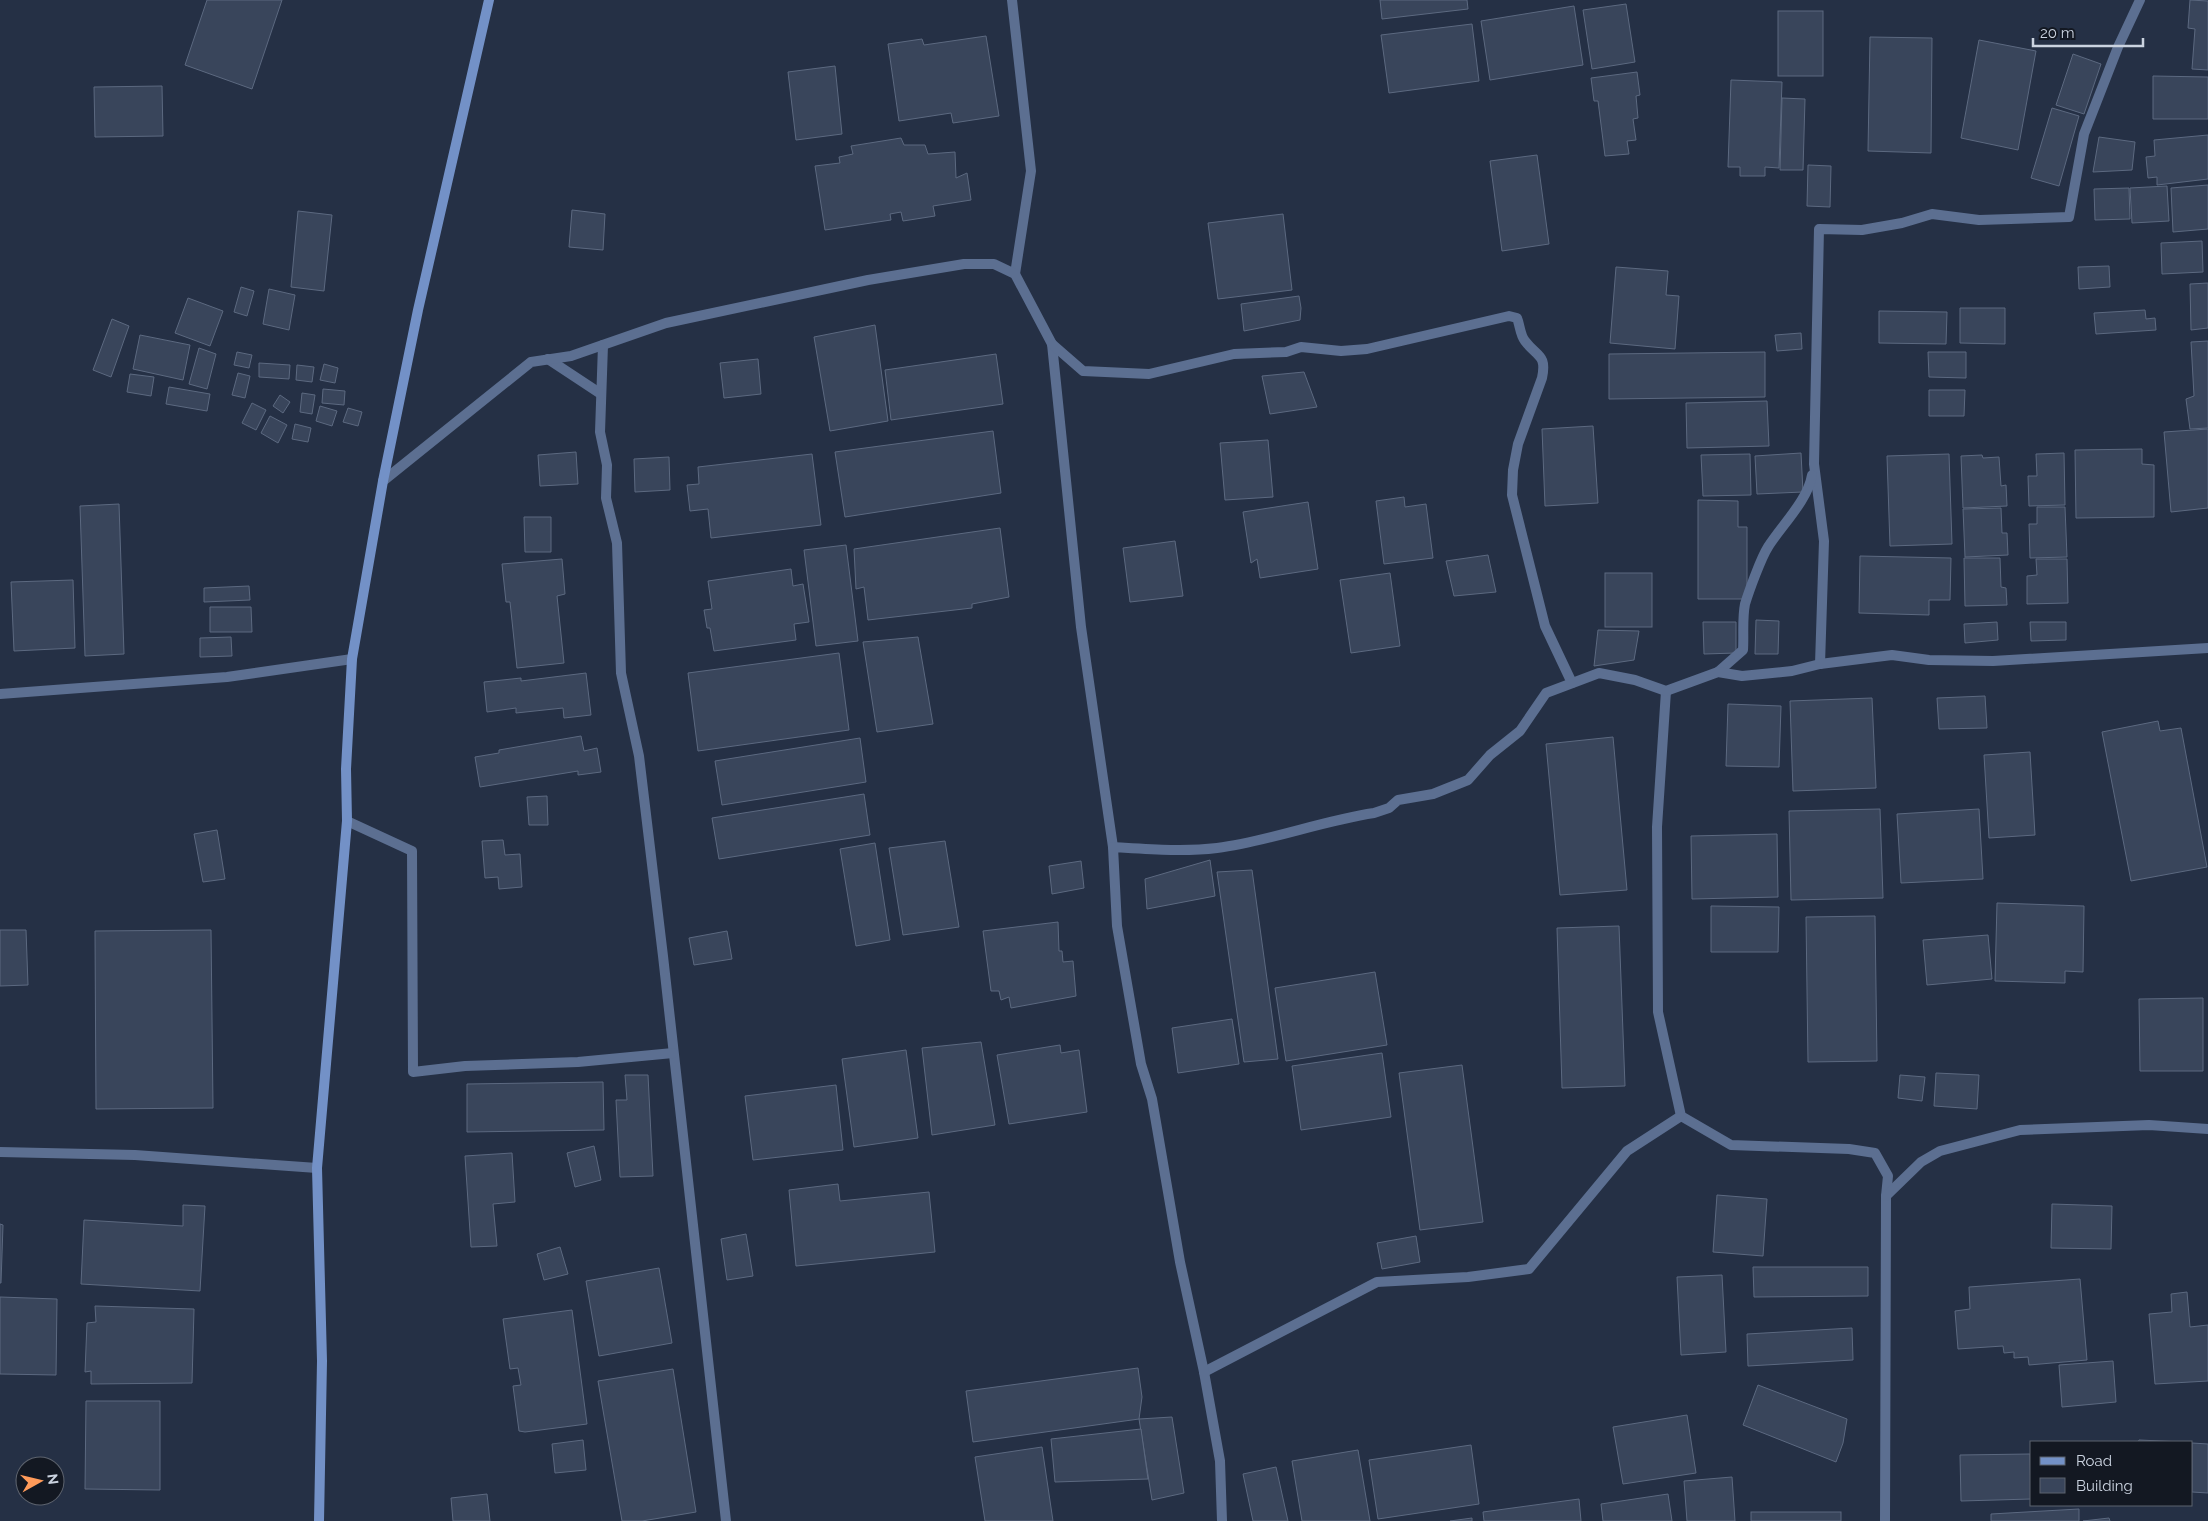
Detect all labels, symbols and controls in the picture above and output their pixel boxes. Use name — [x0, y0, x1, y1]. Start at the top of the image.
scale bar — [2033, 15, 2143, 47]
text: 20 m — [2040, 24, 2075, 42]
legend — [2030, 1441, 2193, 1506]
text: Road — [2076, 1452, 2112, 1470]
north arrow — [15, 1456, 65, 1506]
text: N — [44, 1473, 62, 1486]
text: Building — [2076, 1477, 2133, 1495]

